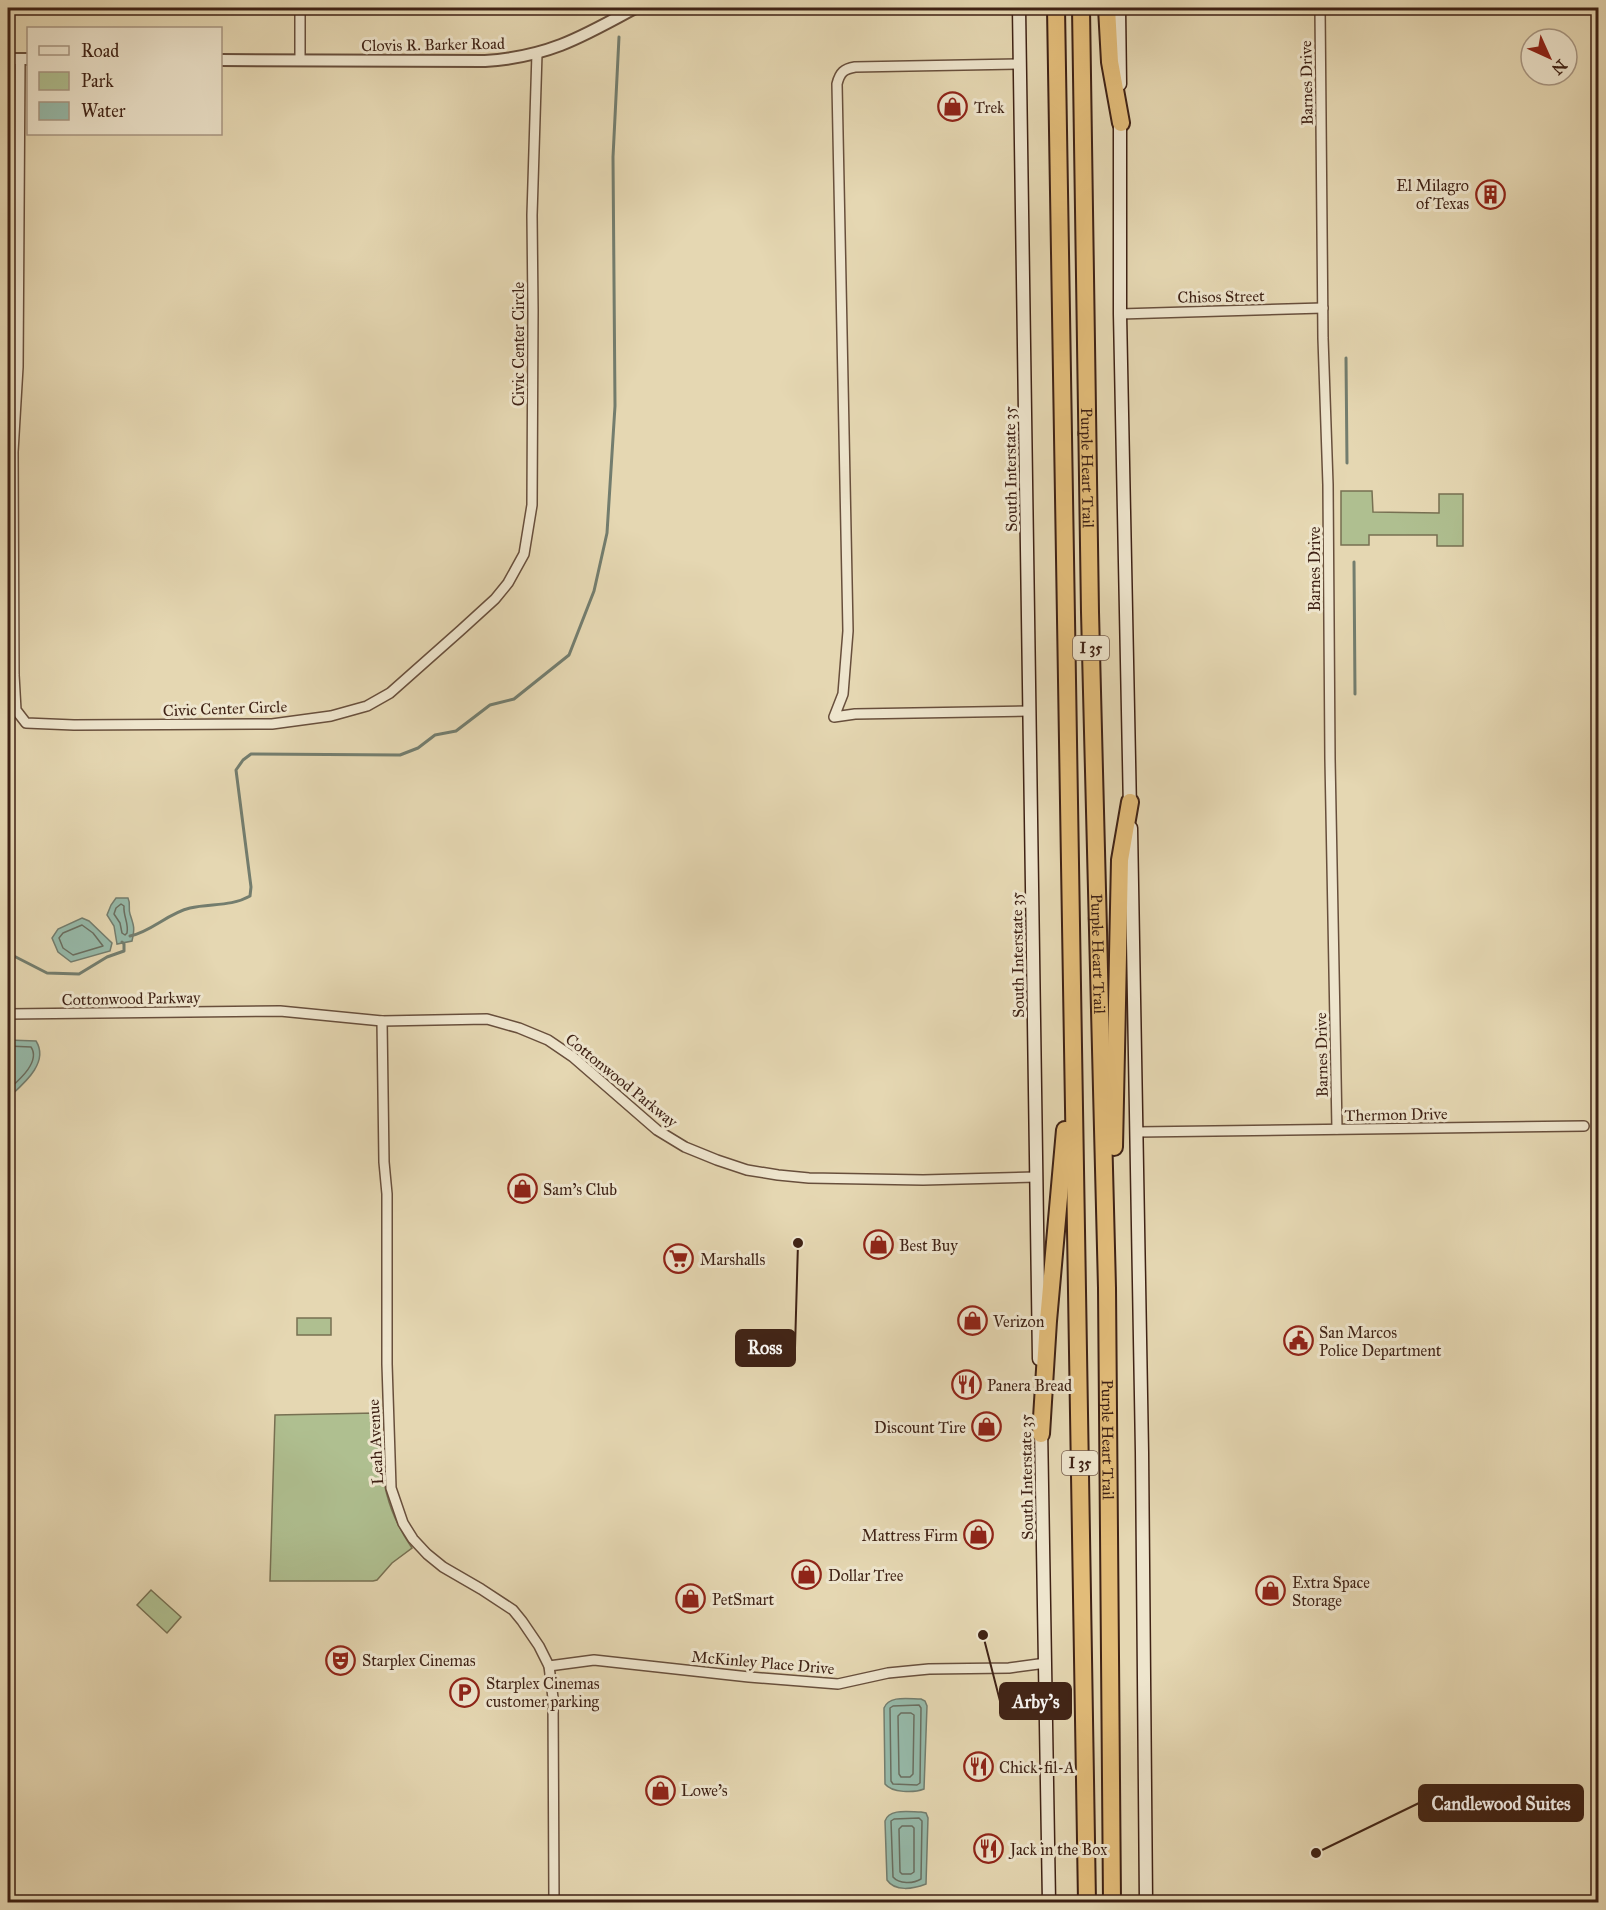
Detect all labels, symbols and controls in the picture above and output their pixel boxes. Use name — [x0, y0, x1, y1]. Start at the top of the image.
legend — [27, 27, 222, 135]
north arrow — [1519, 27, 1579, 87]
street label: Clovis R. Barker Road — [361, 34, 505, 55]
text: Road — [81, 40, 119, 62]
street label: Barnes Drive — [1296, 40, 1317, 126]
text: N — [1547, 56, 1571, 79]
text: Park — [81, 70, 114, 92]
shop icon: Trek — [937, 91, 969, 123]
place label: Trek — [974, 98, 1005, 117]
text: Water — [81, 100, 126, 122]
place label: El Milagro of Texas — [1396, 176, 1469, 213]
building icon: El Milagro of Texas — [1474, 178, 1506, 210]
street label: Civic Center Circle — [509, 282, 528, 406]
street label: Chisos Street — [1177, 286, 1265, 307]
street label: South Interstate 35 — [1000, 405, 1021, 532]
street label: Purple Heart Trail — [1077, 408, 1098, 529]
street label: Barnes Drive — [1305, 526, 1324, 611]
road number: I 35 — [1073, 636, 1109, 660]
street label: Civic Center Circle — [163, 697, 288, 720]
street label: South Interstate 35 — [1007, 891, 1028, 1018]
street label: Purple Heart Trail — [1087, 893, 1109, 1015]
street label: Cottonwood Parkway — [61, 988, 201, 1009]
street label: Barnes Drive — [1311, 1012, 1332, 1098]
street label: Cottonwood Parkway — [562, 1029, 682, 1132]
street label: Thermon Drive — [1344, 1104, 1448, 1125]
shop icon: Sam's Club — [506, 1173, 538, 1205]
place label: Sam's Club — [543, 1180, 617, 1199]
shop icon: Best Buy — [862, 1229, 894, 1261]
place label: Best Buy — [899, 1236, 958, 1255]
supermarket icon: Marshalls — [663, 1243, 695, 1275]
place label: Marshalls — [700, 1250, 765, 1269]
shop icon: Verizon — [956, 1305, 988, 1337]
place label: Verizon — [992, 1312, 1045, 1331]
place label: San Marcos Police Department — [1319, 1323, 1442, 1360]
public building icon: San Marcos Police Department — [1282, 1325, 1314, 1357]
callout: Ross — [736, 1330, 795, 1366]
text: Ross — [748, 1337, 783, 1359]
restaurant icon: Panera Bread — [950, 1369, 982, 1401]
place label: Panera Bread — [987, 1376, 1072, 1395]
street label: Purple Heart Trail — [1098, 1379, 1118, 1501]
street label: Leah Avenue — [364, 1398, 387, 1485]
shop icon: Discount Tire — [971, 1411, 1003, 1443]
street label: South Interstate 35 — [1016, 1413, 1037, 1540]
place label: Discount Tire — [874, 1418, 966, 1437]
road number: I 35 — [1062, 1451, 1098, 1475]
shop icon: Mattress Firm — [963, 1519, 995, 1551]
place label: Mattress Firm — [861, 1526, 959, 1545]
shop icon: Dollar Tree — [791, 1559, 823, 1591]
place label: Dollar Tree — [828, 1566, 904, 1585]
place label: Extra Space Storage — [1292, 1573, 1370, 1611]
shop icon: Extra Space Storage — [1255, 1575, 1287, 1607]
shop icon: PetSmart — [675, 1583, 707, 1615]
place label: PetSmart — [712, 1590, 775, 1609]
theatre icon: Starplex Cinemas — [325, 1644, 357, 1676]
street label: McKinley Place Drive — [691, 1647, 835, 1678]
place label: Starplex Cinemas — [362, 1651, 476, 1670]
place label: Starplex Cinemas customer parking — [486, 1674, 600, 1712]
parking icon: Starplex Cinemas customer parking — [449, 1676, 481, 1708]
callout: Arby's — [1000, 1683, 1071, 1719]
text: Arby's — [1011, 1691, 1060, 1714]
restaurant icon: Chick-fil-A — [962, 1751, 994, 1783]
place label: Chick-fil-A — [999, 1758, 1075, 1777]
shop icon: Lowe's — [644, 1774, 676, 1806]
place label: Lowe's — [681, 1781, 728, 1800]
callout: Candlewood Suites — [1419, 1785, 1583, 1821]
text: Candlewood Suites — [1431, 1793, 1571, 1815]
restaurant icon: Jack in the Box — [973, 1833, 1005, 1865]
place label: Jack in the Box — [1008, 1840, 1107, 1860]

